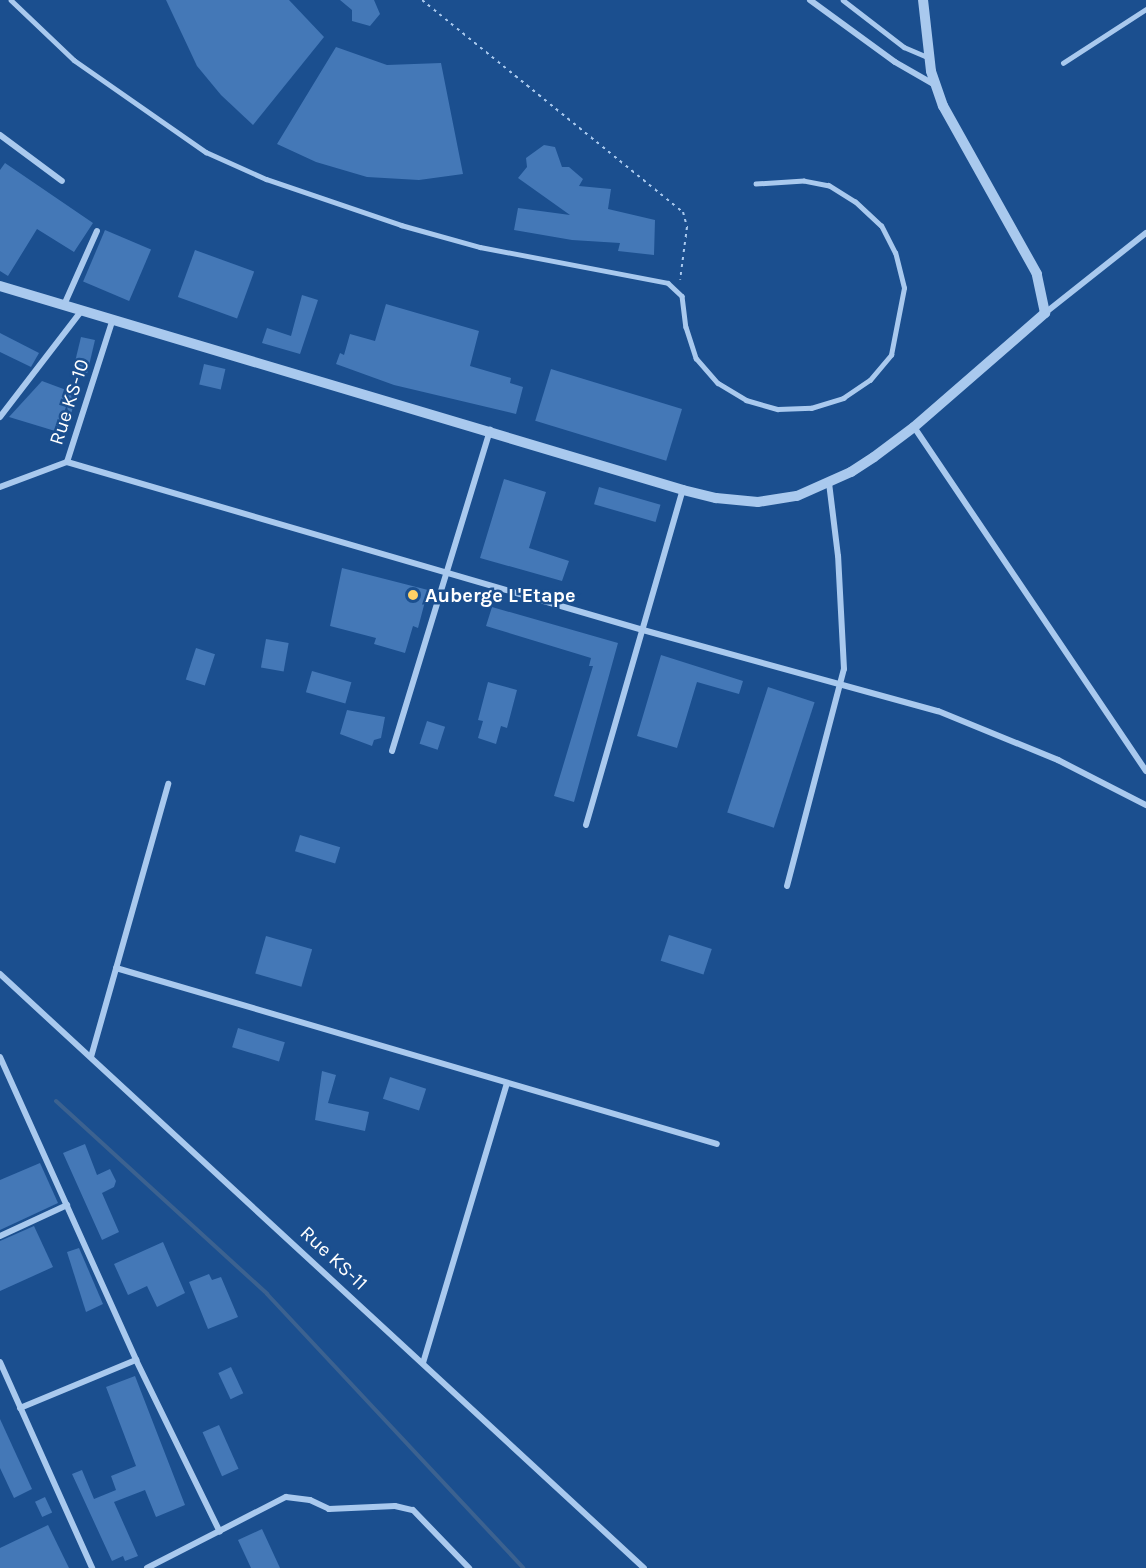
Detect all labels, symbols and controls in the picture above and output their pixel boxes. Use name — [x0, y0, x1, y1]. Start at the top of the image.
street label: Rue KS-10 — [44, 356, 94, 448]
place label: Auberge L'Etape — [425, 583, 576, 607]
marker: Auberge L'Etape — [406, 588, 420, 602]
street label: Rue KS-11 — [295, 1221, 373, 1295]

